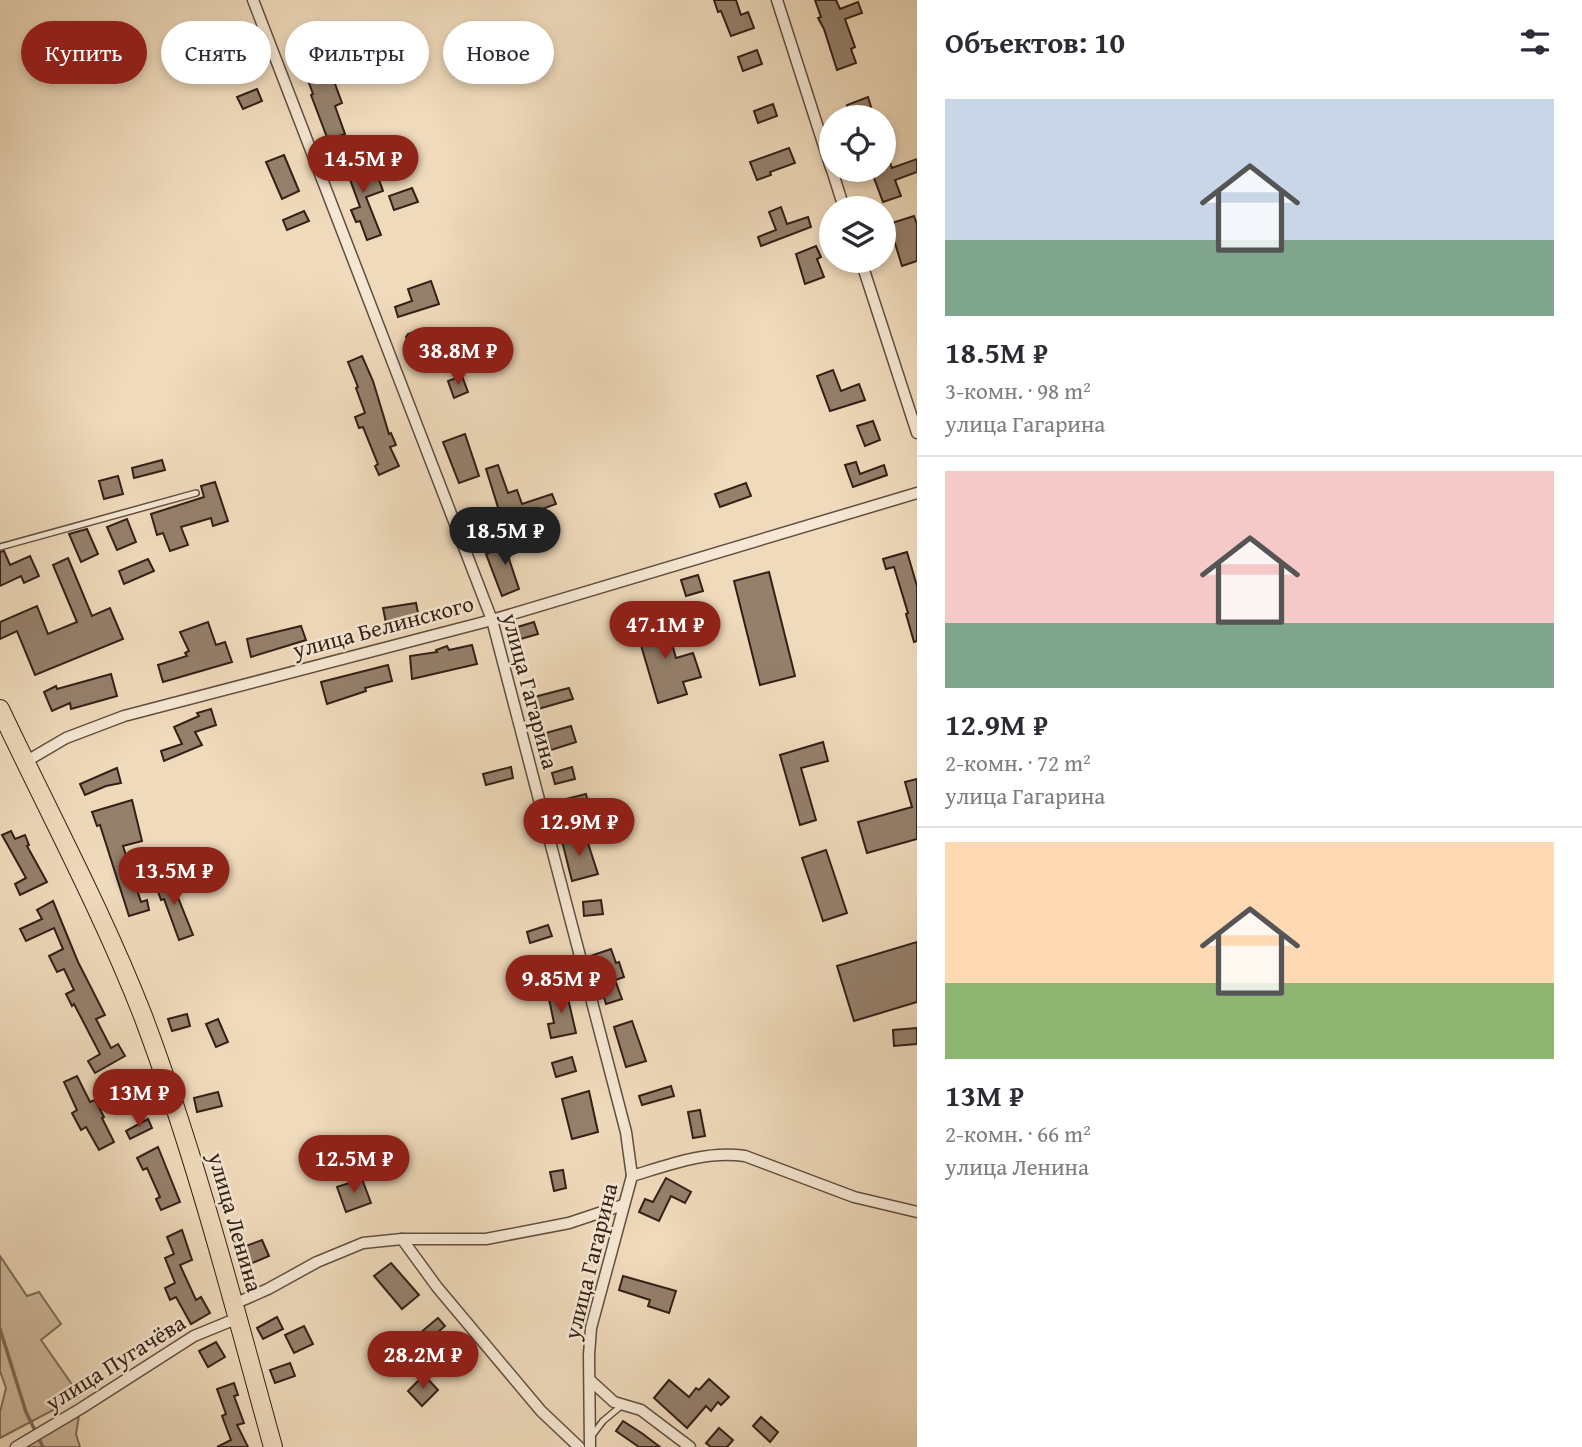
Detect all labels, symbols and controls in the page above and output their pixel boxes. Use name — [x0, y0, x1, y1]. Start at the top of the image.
text: Объектов: 10 — [945, 20, 1125, 64]
chip: Купить — [21, 21, 147, 84]
chip: Снять — [161, 21, 271, 84]
chip: Фильтры — [285, 21, 429, 84]
chip: Новое — [443, 21, 554, 84]
icon: filters — [1516, 23, 1554, 61]
map controls — [819, 105, 896, 273]
button: locate — [819, 105, 896, 182]
pin: 14.5M ₽ — [298, 136, 428, 195]
text: 14.5M ₽ — [323, 141, 403, 174]
icon: home — [1187, 145, 1313, 271]
button: layers — [819, 196, 896, 273]
pin: 38.8M ₽ — [393, 328, 523, 387]
text: 18.5M ₽ — [945, 330, 1048, 374]
text: 38.8M ₽ — [418, 333, 498, 366]
text: 3-комн. · 98 m² — [945, 374, 1091, 407]
text: улица Гагарина — [945, 407, 1105, 440]
pin: 18.5M ₽ — [440, 508, 570, 567]
text: 18.5M ₽ — [465, 513, 545, 546]
icon: home — [1187, 517, 1313, 643]
street label: улица Белинского — [288, 586, 477, 666]
pin: 47.1M ₽ — [600, 602, 730, 661]
text: 47.1M ₽ — [625, 607, 705, 640]
street label: улица Гагарина — [494, 608, 568, 773]
text: 12.9M ₽ — [945, 702, 1048, 746]
text: 2-комн. · 72 m² — [945, 746, 1091, 779]
text: улица Гагарина — [945, 779, 1105, 812]
pin: 12.9M ₽ — [514, 798, 644, 858]
text: 12.9M ₽ — [539, 804, 619, 837]
pin: 13.5M ₽ — [109, 848, 239, 907]
text: 13.5M ₽ — [134, 853, 214, 886]
icon: home — [1187, 888, 1313, 1014]
pin: 9.85M ₽ — [496, 956, 626, 1015]
text: 9.85M ₽ — [521, 961, 601, 994]
pin: 13M ₽ — [90, 1070, 188, 1129]
text: 13M ₽ — [945, 1073, 1024, 1117]
text: 13M ₽ — [109, 1075, 169, 1108]
text: 2-комн. · 66 m² — [945, 1117, 1091, 1150]
pin: 12.5M ₽ — [289, 1136, 419, 1195]
text: 12.5M ₽ — [314, 1141, 394, 1174]
street label: улица Ленина — [200, 1147, 272, 1296]
text: улица Ленина — [945, 1150, 1089, 1183]
street label: улица Гагарина — [554, 1179, 625, 1344]
street label: улица Пугачёва — [38, 1306, 191, 1419]
pin: 28.2M ₽ — [358, 1332, 488, 1391]
text: 28.2M ₽ — [383, 1337, 463, 1370]

